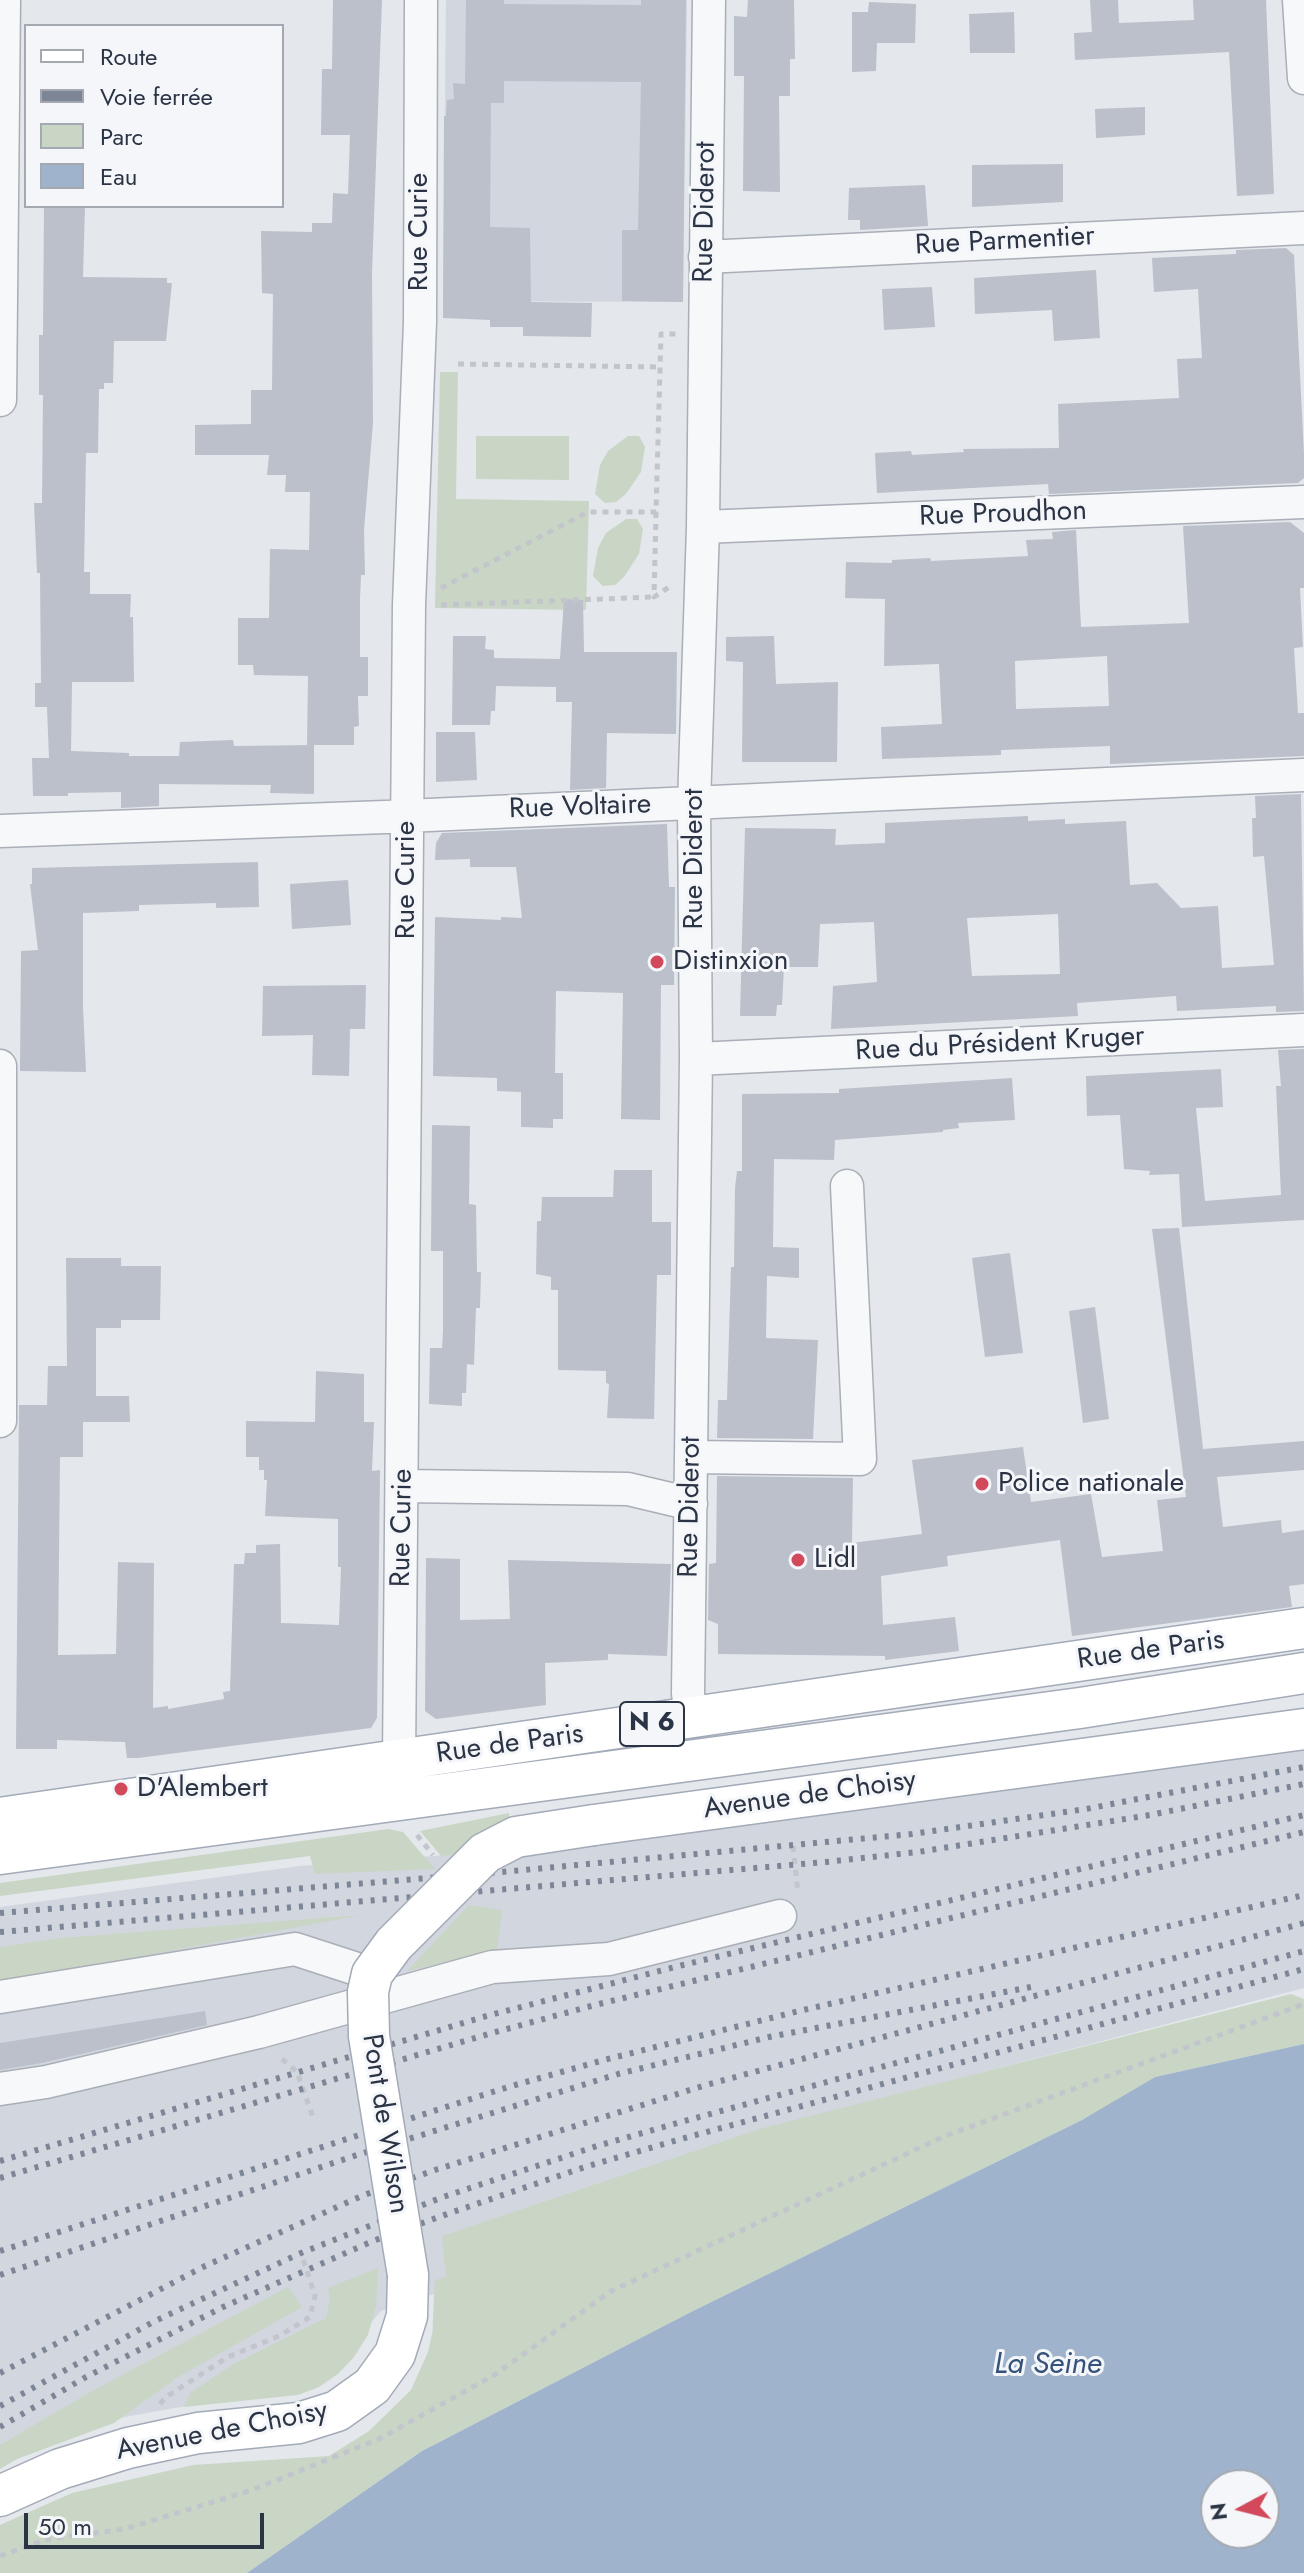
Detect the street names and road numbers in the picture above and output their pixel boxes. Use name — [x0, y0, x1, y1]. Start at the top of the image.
street label: Rue Diderot — [688, 141, 724, 283]
street label: Rue Curie — [403, 173, 437, 291]
street label: Rue Parmentier — [914, 221, 1096, 263]
street label: Rue Proudhon — [919, 495, 1087, 535]
street label: Rue Diderot — [678, 788, 712, 930]
street label: Rue Voltaire — [508, 789, 652, 827]
street label: Rue Curie — [390, 821, 424, 939]
street label: Rue du Président Kruger — [855, 1021, 1145, 1069]
street label: Rue Diderot — [673, 1436, 709, 1578]
street label: Rue Curie — [385, 1469, 421, 1587]
street label: Rue de Paris — [1075, 1624, 1227, 1678]
road number: N 6 — [620, 1702, 684, 1746]
street label: Rue de Paris — [434, 1718, 586, 1772]
street label: Avenue de Choisy — [702, 1764, 918, 1828]
street label: Pont de Wilson — [353, 2032, 415, 2216]
street label: Avenue de Choisy — [114, 2395, 330, 2469]

